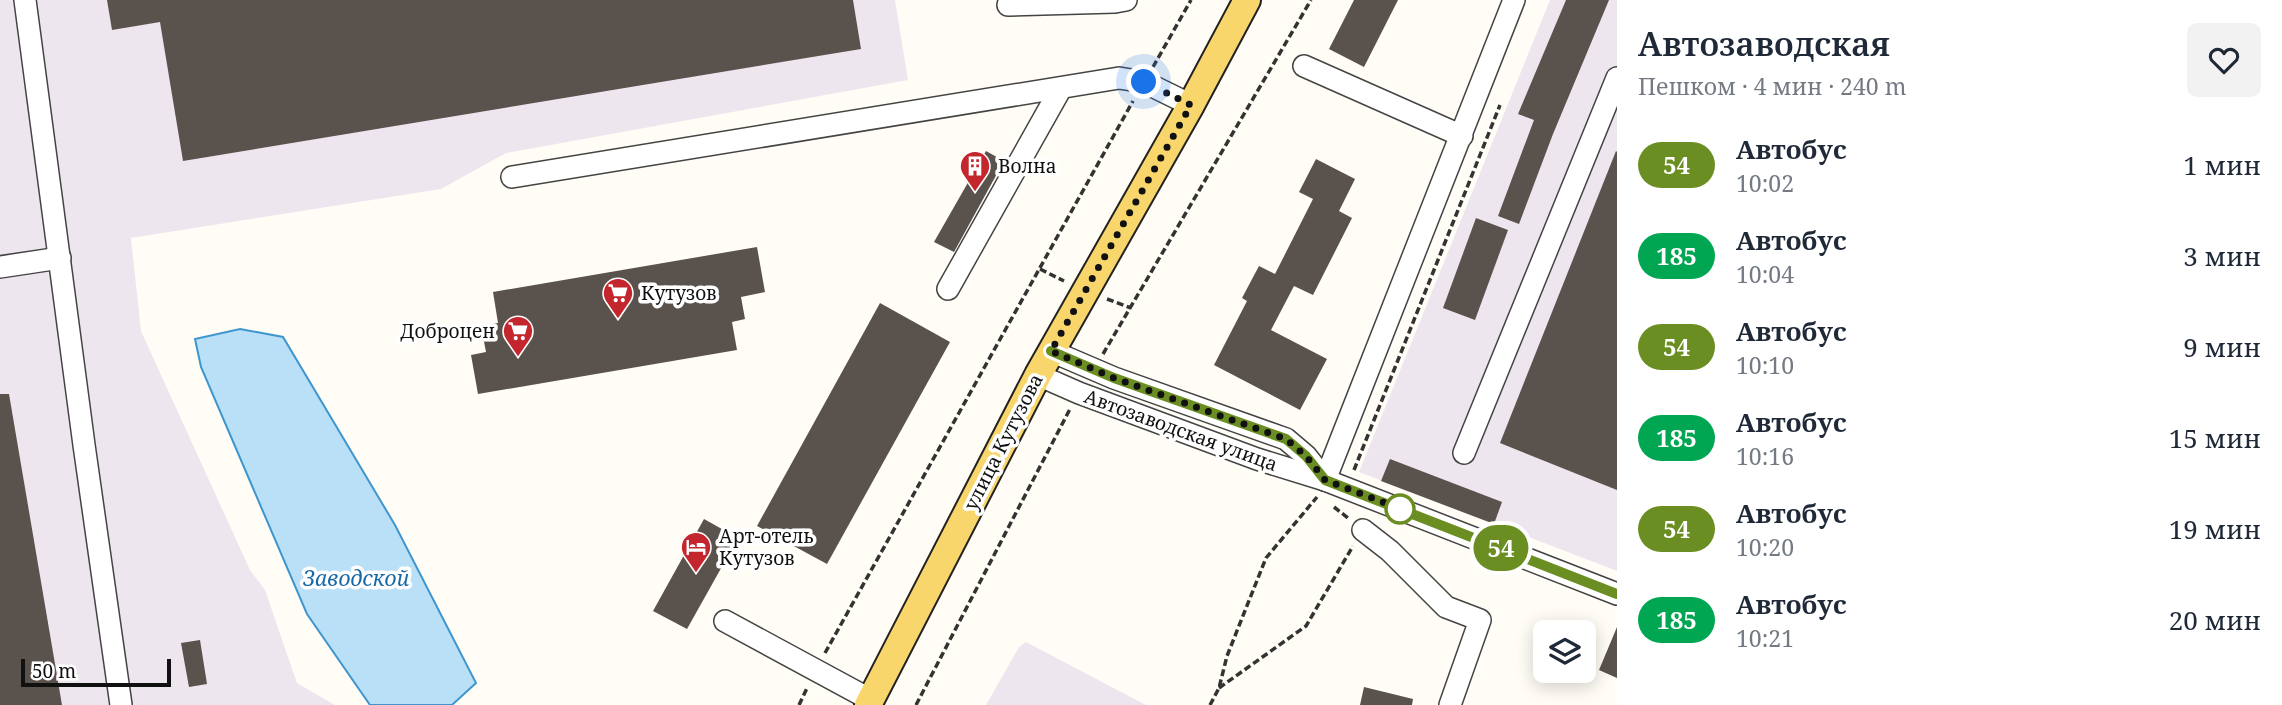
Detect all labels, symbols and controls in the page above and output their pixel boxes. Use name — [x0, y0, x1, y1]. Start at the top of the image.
text: Автозаводская — [1638, 21, 1890, 66]
button: heart — [2187, 23, 2261, 97]
your location — [1126, 64, 1161, 99]
text: Пешком · 4 мин · 240 m — [1638, 70, 1906, 102]
text: Автобус — [1736, 131, 1846, 167]
text: 1 мин — [2183, 147, 2261, 183]
text: 54 — [1663, 148, 1690, 181]
building icon: Волна — [958, 149, 992, 193]
place label: Волна — [998, 153, 1057, 179]
text: 10:02 — [1736, 167, 1794, 199]
text: Автобус — [1736, 222, 1846, 258]
text: 3 мин — [2183, 238, 2261, 274]
text: 185 — [1656, 239, 1697, 272]
text: 10:04 — [1736, 258, 1794, 290]
supermarket icon: Кутузов — [601, 276, 635, 320]
place label: Кутузов — [641, 280, 717, 306]
text: Автобус — [1736, 313, 1846, 349]
supermarket icon: Доброцен — [501, 314, 535, 358]
place label: Доброцен — [400, 318, 495, 344]
text: 9 мин — [2183, 329, 2261, 365]
text: 54 — [1663, 330, 1690, 363]
text: 10:10 — [1736, 349, 1794, 381]
street label: улица Кутузова — [957, 369, 1049, 515]
street label: Автозаводская улица — [1081, 383, 1281, 477]
text: Автобус — [1736, 404, 1846, 440]
text: 15 мин — [2169, 420, 2261, 456]
text: 185 — [1656, 421, 1697, 454]
text: 10:16 — [1736, 440, 1794, 472]
unlabelled marker — [1385, 494, 1415, 524]
text: Автобус — [1736, 495, 1846, 531]
text: 19 мин — [2169, 511, 2261, 547]
text: 54 — [1663, 512, 1690, 545]
place label: Арт-отель Кутузов — [719, 523, 814, 571]
line badge: 54 — [1470, 525, 1532, 571]
hotel icon: Арт-отель Кутузов — [679, 530, 713, 574]
text: 54 — [1487, 531, 1515, 564]
text: 10:20 — [1736, 531, 1794, 563]
water label: Заводской — [303, 564, 410, 592]
text: Автобус — [1736, 586, 1846, 622]
text: 20 мин — [2169, 602, 2261, 638]
text: 185 — [1656, 603, 1697, 636]
map controls — [1533, 620, 1596, 683]
button: layers — [1533, 620, 1596, 683]
text: 10:21 — [1736, 622, 1794, 654]
scale bar — [21, 656, 172, 688]
text: 50 m — [32, 658, 76, 684]

